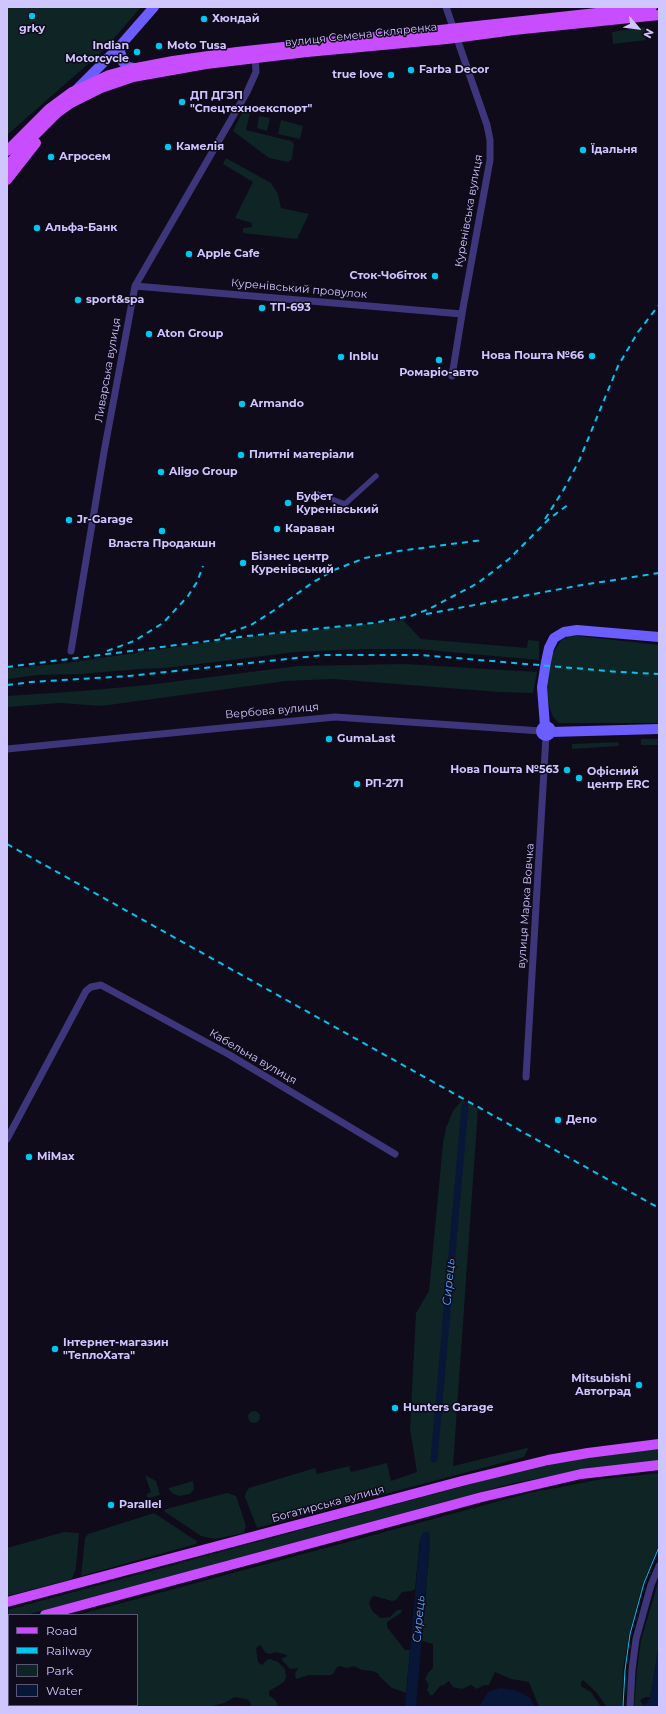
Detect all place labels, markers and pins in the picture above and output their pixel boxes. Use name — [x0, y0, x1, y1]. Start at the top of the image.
marker: grky — [27, 11, 37, 21]
place label: Хюндай — [212, 12, 260, 26]
marker: Хюндай — [199, 14, 209, 24]
place label: grky — [19, 22, 45, 36]
place label: Indian Motorcycle — [65, 39, 129, 65]
place label: Moto Tusa — [167, 39, 226, 53]
marker: Moto Tusa — [154, 41, 164, 51]
marker: Indian Motorcycle — [132, 47, 142, 57]
place label: Farba Decor — [419, 63, 489, 77]
marker: Farba Decor — [406, 65, 416, 75]
place label: true love — [332, 68, 383, 82]
marker: true love — [386, 70, 396, 80]
place label: ДП ДГЗП "Спецтехноекспорт" — [190, 89, 312, 115]
marker: ДП ДГЗП "Спецтехноекспорт" — [177, 97, 187, 107]
place label: Камелія — [176, 140, 224, 154]
marker: Камелія — [163, 142, 173, 152]
place label: Їдальня — [591, 143, 637, 157]
marker: Їдальня — [578, 145, 588, 155]
place label: Агросем — [59, 150, 111, 164]
marker: Агросем — [46, 152, 56, 162]
place label: Альфа-Банк — [45, 221, 117, 235]
marker: Альфа-Банк — [32, 223, 42, 233]
place label: Apple Cafe — [197, 247, 260, 261]
marker: Apple Cafe — [184, 249, 194, 259]
place label: Сток-Чобіток — [350, 269, 427, 283]
marker: Сток-Чобіток — [430, 271, 440, 281]
place label: sport&spa — [86, 293, 144, 307]
marker: sport&spa — [73, 295, 83, 305]
place label: ТП-693 — [270, 301, 311, 315]
marker: ТП-693 — [257, 303, 267, 313]
place label: Aton Group — [157, 327, 223, 341]
marker: Aton Group — [144, 329, 154, 339]
place label: Нова Пошта №66 — [481, 349, 584, 363]
place label: Inblu — [349, 350, 379, 364]
marker: Нова Пошта №66 — [587, 351, 597, 361]
marker: Inblu — [336, 352, 346, 362]
marker: Ромаріо-авто — [434, 355, 444, 365]
place label: Ромаріо-авто — [399, 366, 479, 380]
place label: Armando — [250, 397, 304, 411]
marker: Armando — [237, 399, 247, 409]
place label: Плитні матеріали — [249, 448, 354, 462]
marker: Плитні матеріали — [236, 450, 246, 460]
place label: Aligo Group — [169, 465, 238, 479]
marker: Aligo Group — [156, 467, 166, 477]
place label: Буфет Куренівський — [296, 490, 379, 516]
marker: Буфет Куренівський — [283, 498, 293, 508]
place label: Jr-Garage — [77, 513, 133, 527]
marker: Jr-Garage — [64, 515, 74, 525]
place label: Караван — [285, 522, 335, 536]
marker: Караван — [272, 524, 282, 534]
marker: Власта Продакшн — [157, 526, 167, 536]
place label: Власта Продакшн — [108, 537, 216, 551]
place label: Бізнес центр Куренівський — [251, 550, 334, 576]
marker: Бізнес центр Куренівський — [238, 558, 248, 568]
place label: GumaLast — [337, 732, 395, 746]
marker: GumaLast — [324, 734, 334, 744]
place label: Нова Пошта №563 — [450, 763, 559, 777]
marker: Нова Пошта №563 — [562, 765, 572, 775]
place label: Офісний центр ERC — [587, 765, 650, 791]
marker: Офісний центр ERC — [574, 773, 584, 783]
place label: РП-271 — [365, 777, 404, 791]
marker: РП-271 — [352, 779, 362, 789]
place label: Депо — [566, 1113, 597, 1127]
marker: Депо — [553, 1115, 563, 1125]
place label: MiMax — [37, 1150, 75, 1164]
marker: MiMax — [24, 1152, 34, 1162]
place label: Інтернет-магазин "ТеплоХата" — [63, 1336, 169, 1362]
marker: Інтернет-магазин "ТеплоХата" — [50, 1344, 60, 1354]
place label: Mitsubishi Автоград — [571, 1372, 631, 1398]
marker: Mitsubishi Автоград — [634, 1380, 644, 1390]
place label: Hunters Garage — [403, 1401, 493, 1415]
marker: Hunters Garage — [390, 1403, 400, 1413]
place label: Parallel — [119, 1498, 162, 1512]
marker: Parallel — [106, 1500, 116, 1510]

